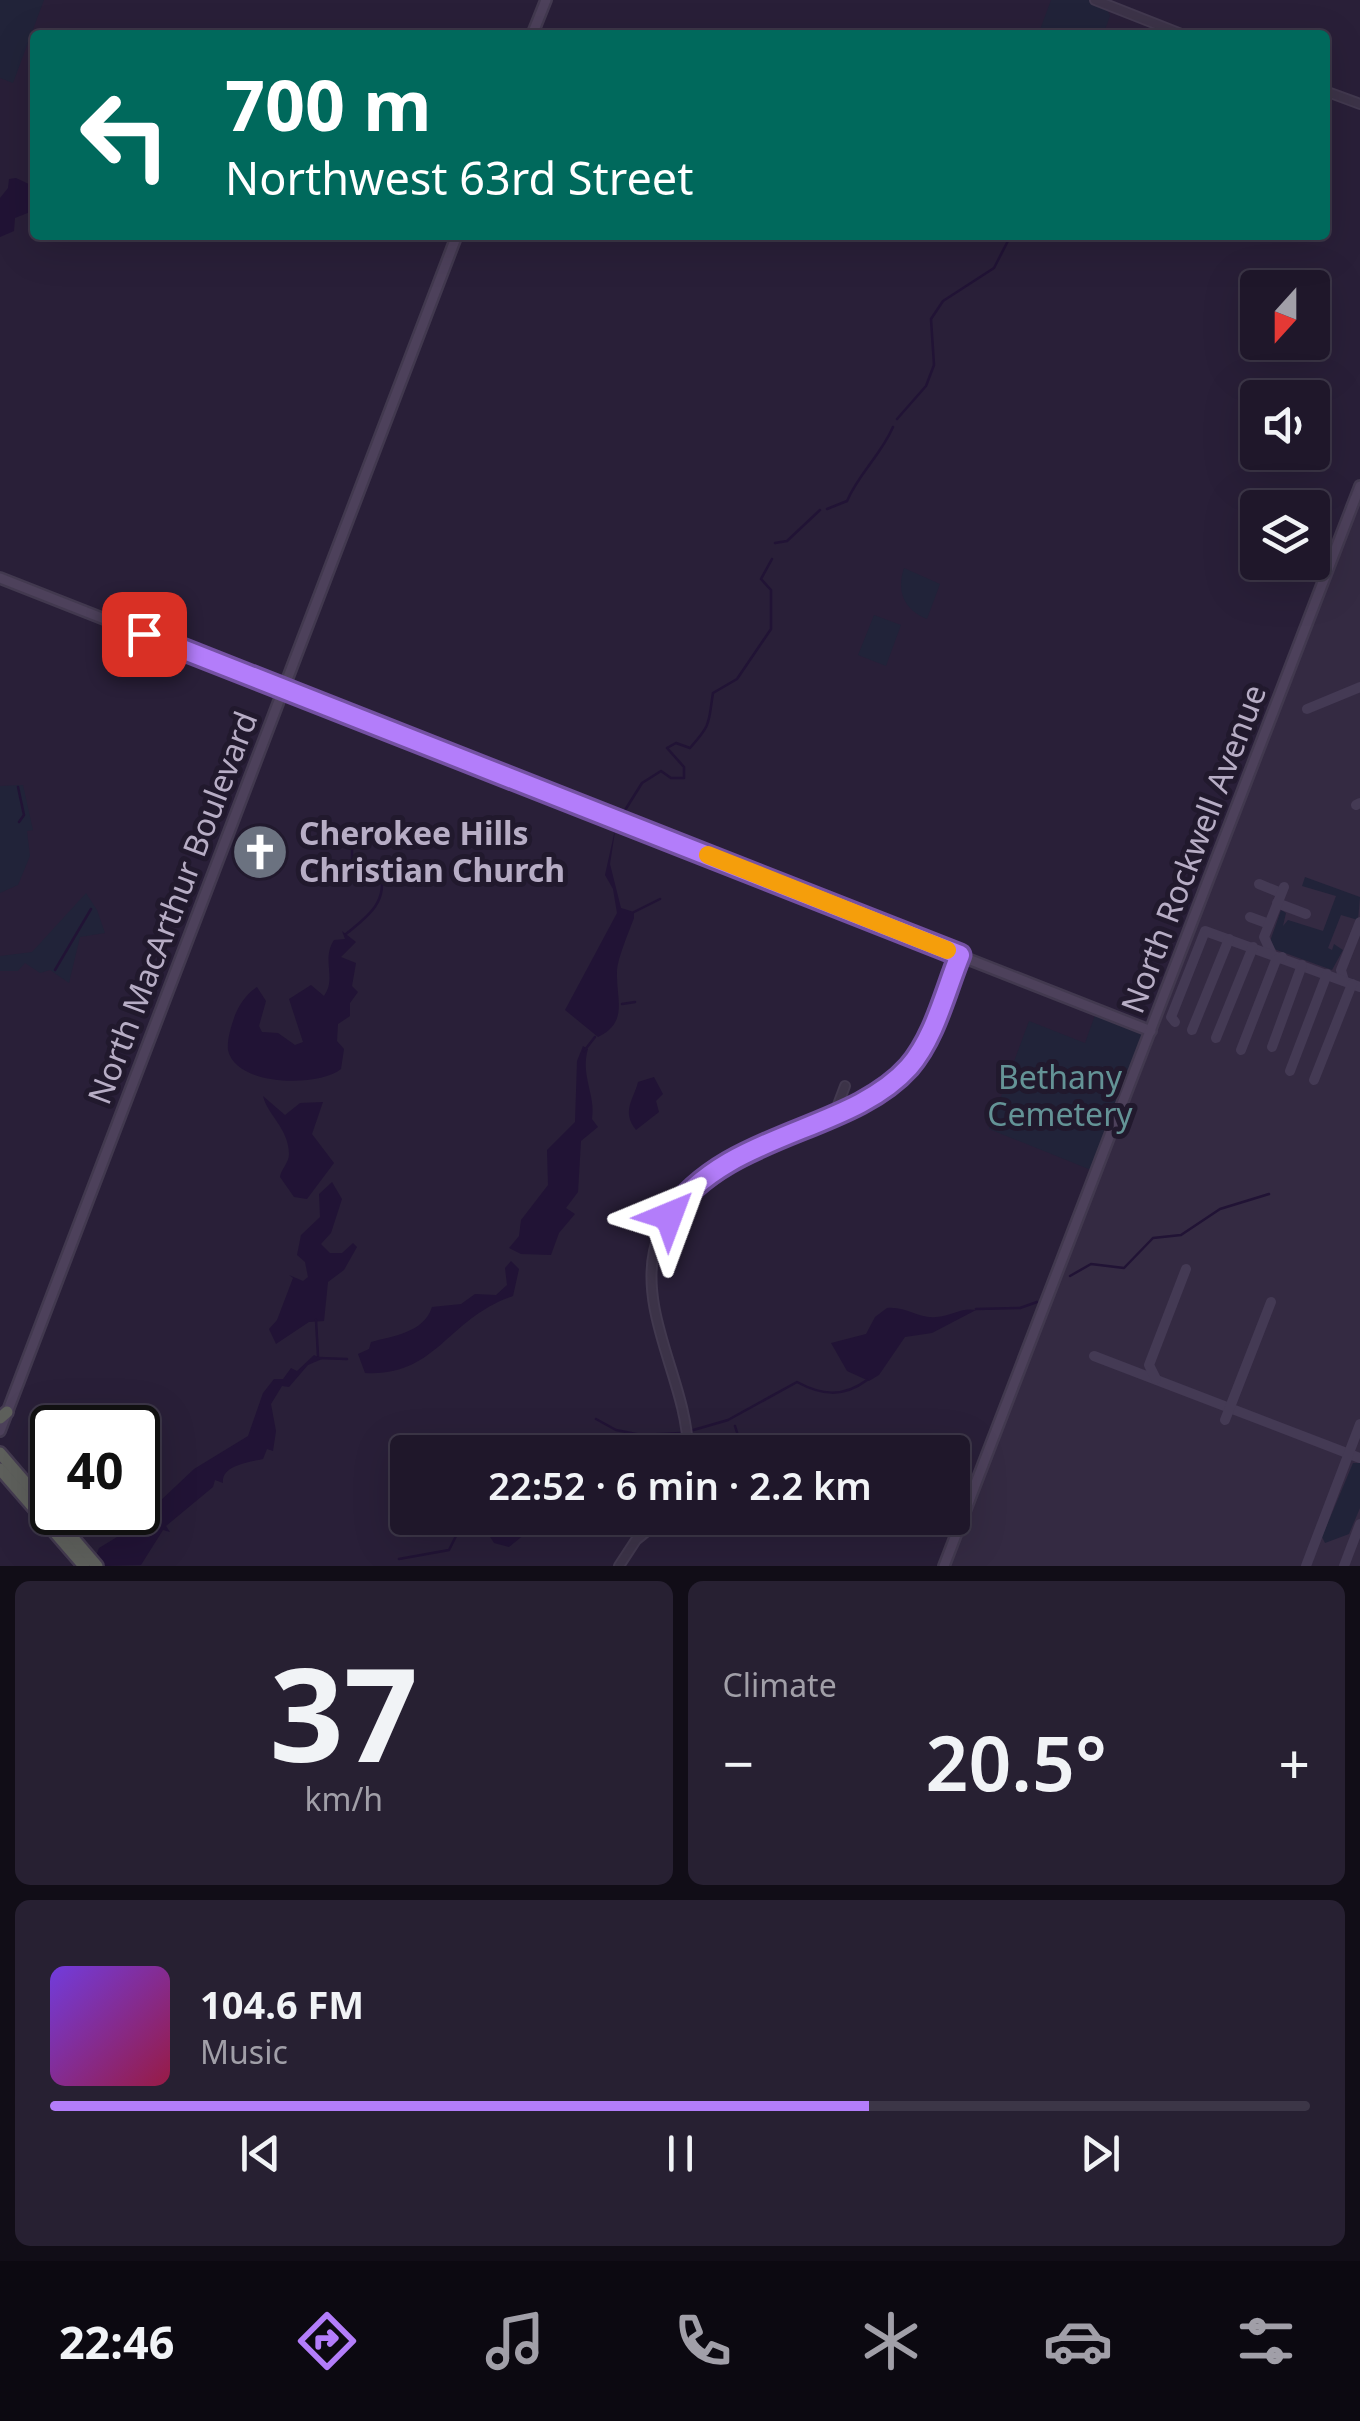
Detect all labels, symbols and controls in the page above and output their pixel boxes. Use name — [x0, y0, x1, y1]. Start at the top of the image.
text: 700 m — [225, 56, 432, 152]
icon: left — [60, 70, 190, 200]
text: Northwest 63rd Street — [225, 147, 694, 208]
north arrow — [1240, 270, 1330, 360]
map controls — [1240, 270, 1330, 580]
button: sound — [1240, 380, 1330, 470]
button: layers — [1240, 490, 1330, 580]
pin — [102, 592, 187, 677]
icon: arrive — [117, 607, 172, 662]
street label: North Rockwell Avenue — [1110, 678, 1275, 1019]
street label: North MacArthur Boulevard — [77, 705, 266, 1110]
place label: Cherokee Hills Christian Church — [299, 811, 565, 891]
church icon: Cherokee Hills Christian Church — [230, 822, 290, 882]
park label: Bethany Cemetery — [987, 1055, 1133, 1135]
position arrow — [617, 1164, 721, 1268]
speed limit sign: 40 — [30, 1405, 160, 1535]
text: 22:52 · 6 min · 2.2 km — [488, 1459, 872, 1511]
text: 37 — [269, 1623, 418, 1800]
text: Climate — [723, 1663, 837, 1706]
text: 20.5° — [926, 1711, 1107, 1813]
text: − — [723, 1725, 754, 1800]
text: + — [1279, 1725, 1310, 1800]
text: km/h — [304, 1777, 383, 1820]
text: 104.6 FM — [200, 1978, 364, 2030]
text: Music — [200, 2030, 288, 2073]
icon: previous — [233, 2126, 288, 2181]
icon: pause — [653, 2126, 708, 2181]
icon: next — [1073, 2126, 1128, 2181]
icon: directions — [292, 2306, 362, 2376]
icon: music — [480, 2306, 550, 2376]
icon: phone — [668, 2306, 738, 2376]
icon: climate — [856, 2306, 926, 2376]
icon: car — [1043, 2306, 1113, 2376]
icon: filters — [1231, 2306, 1301, 2376]
text: 22:46 — [59, 2311, 174, 2372]

